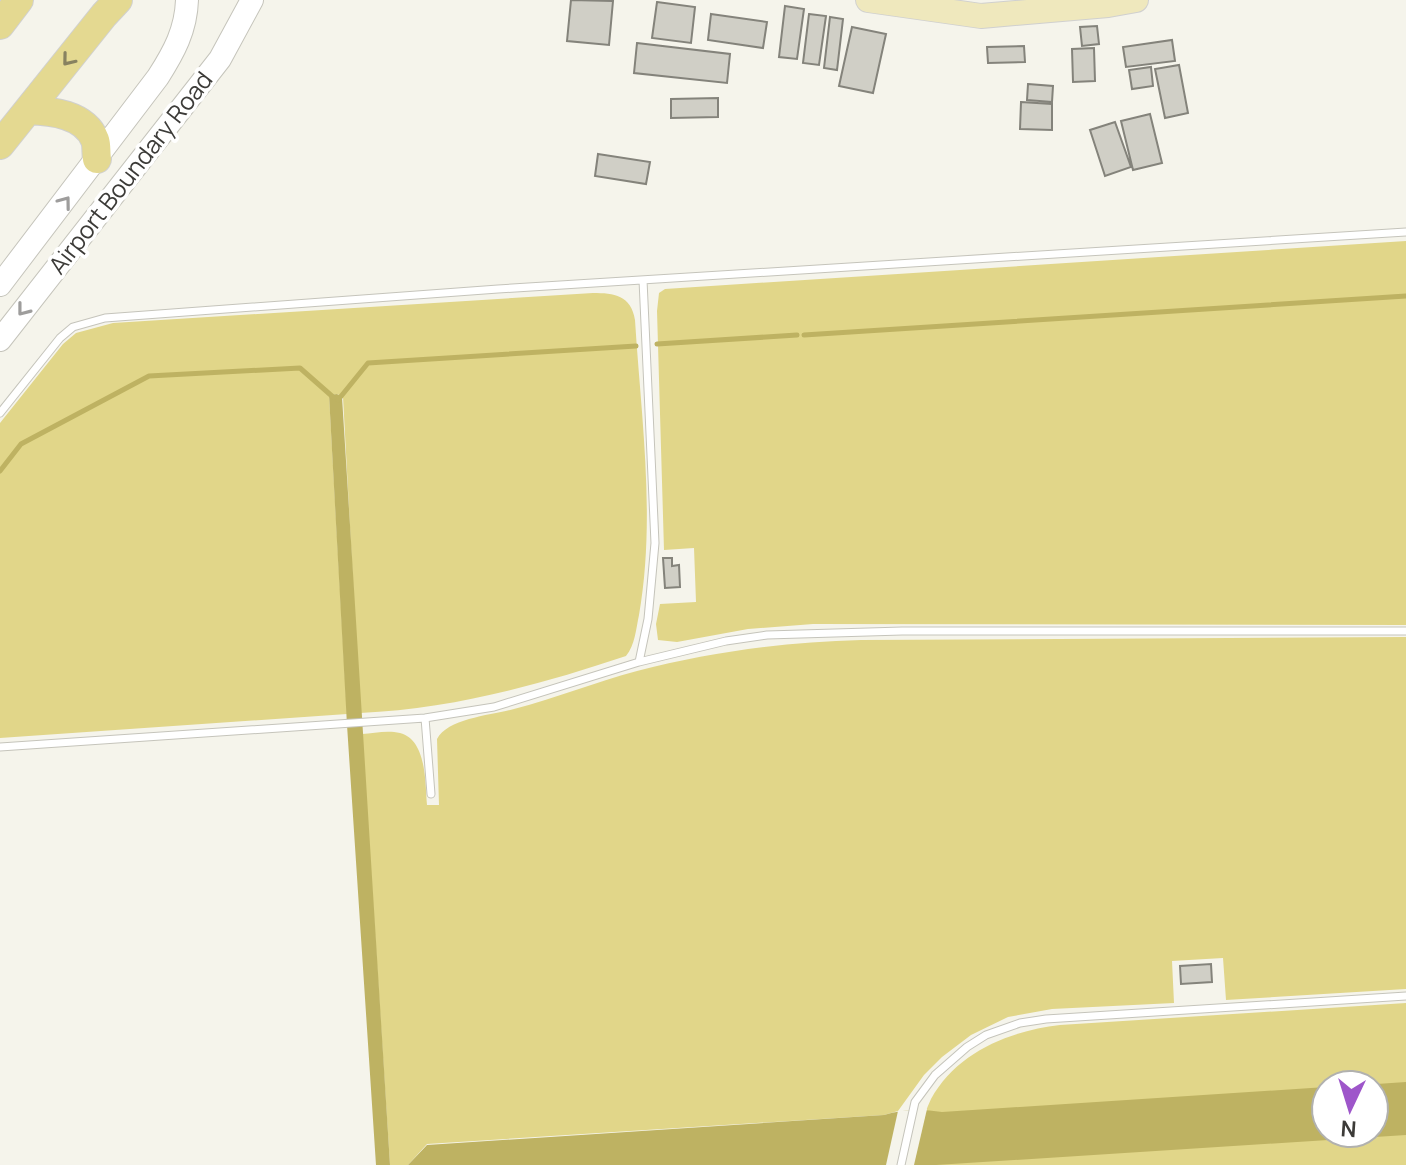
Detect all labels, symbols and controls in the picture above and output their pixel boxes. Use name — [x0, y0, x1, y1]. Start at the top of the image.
one-way arrow — [63, 51, 78, 65]
street label: Airport Boundary Road — [40, 64, 219, 280]
one-way arrow — [55, 196, 69, 210]
one-way arrow — [19, 301, 33, 316]
north arrow — [1310, 1069, 1390, 1149]
text: N — [1340, 1113, 1358, 1144]

